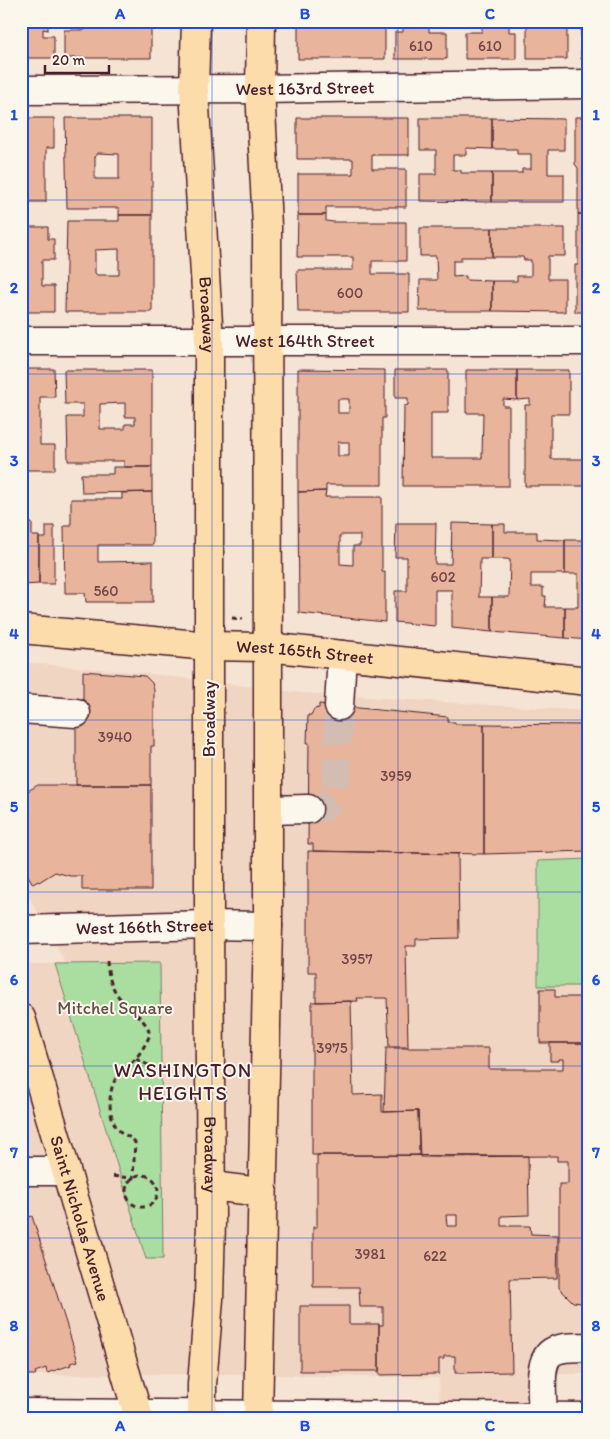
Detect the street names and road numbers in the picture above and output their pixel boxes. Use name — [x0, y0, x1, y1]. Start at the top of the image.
street label: West 163rd Street — [235, 76, 375, 100]
street label: Broadway — [194, 276, 220, 353]
street label: West 164th Street — [235, 330, 375, 352]
street label: West 165th Street — [236, 635, 375, 669]
street label: Broadway — [198, 680, 220, 757]
street label: West 166th Street — [76, 914, 214, 940]
street label: Broadway — [199, 1116, 222, 1193]
street label: Saint Nicholas Avenue — [45, 1133, 115, 1304]

